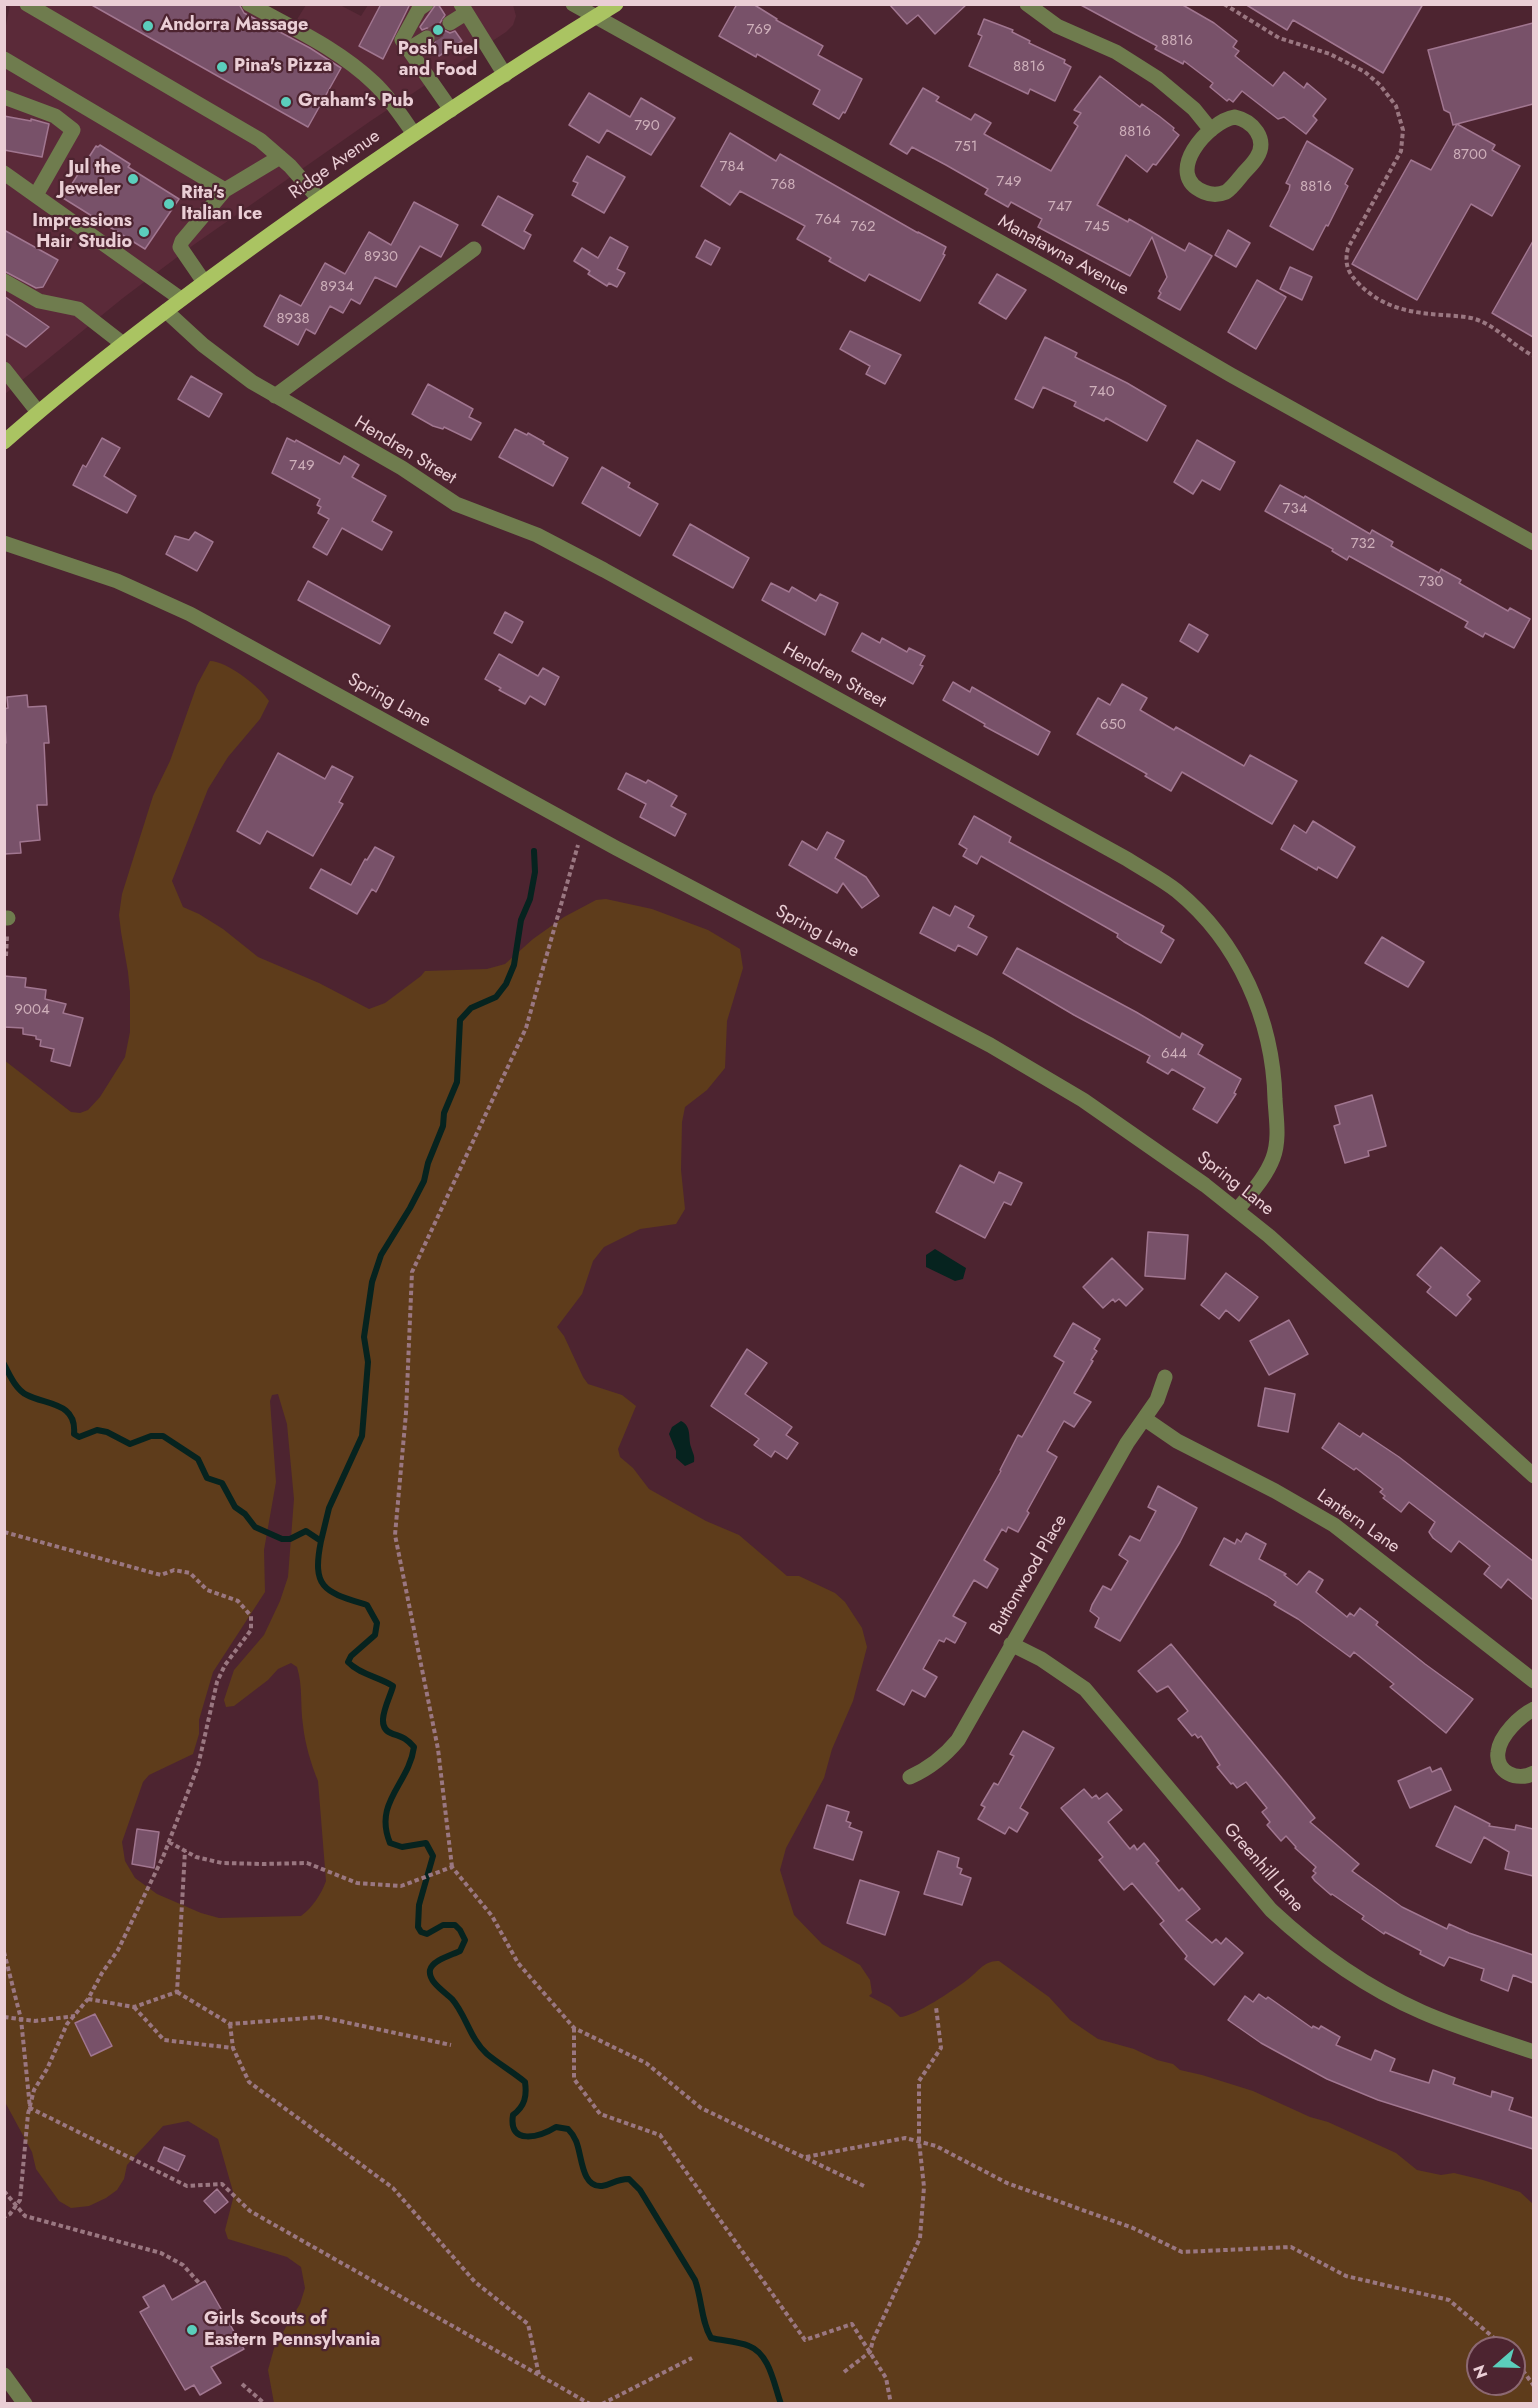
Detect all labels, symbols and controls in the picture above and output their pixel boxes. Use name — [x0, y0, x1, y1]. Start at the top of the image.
place label: Andorra Massage — [160, 15, 308, 37]
marker: Andorra Massage — [141, 19, 155, 33]
house number: 769 — [746, 21, 772, 39]
marker: Posh Fuel and Food — [431, 23, 445, 37]
house number: 8816 — [1161, 32, 1193, 50]
place label: Posh Fuel and Food — [398, 39, 478, 82]
place label: Pina's Pizza — [234, 56, 332, 78]
house number: 8816 — [1013, 58, 1045, 76]
marker: Pina's Pizza — [215, 60, 229, 74]
place label: Graham's Pub — [298, 91, 414, 113]
marker: Graham's Pub — [279, 95, 293, 109]
house number: 790 — [634, 117, 660, 135]
house number: 8816 — [1119, 123, 1151, 141]
street label: Ridge Avenue — [285, 126, 385, 204]
house number: 751 — [954, 138, 978, 156]
house number: 8700 — [1453, 146, 1487, 164]
place label: Jul the Jeweler — [59, 158, 121, 201]
house number: 784 — [720, 158, 744, 176]
marker: Jul the Jeweler — [126, 172, 140, 186]
house number: 749 — [996, 173, 1022, 191]
house number: 768 — [771, 176, 795, 194]
house number: 8816 — [1300, 178, 1332, 196]
place label: Rita's Italian Ice — [181, 183, 262, 226]
marker: Rita's Italian Ice — [162, 197, 176, 211]
house number: 747 — [1048, 198, 1072, 216]
place label: Impressions Hair Studio — [32, 211, 132, 254]
house number: 764 — [815, 211, 841, 229]
street label: Manatawna Avenue — [994, 211, 1132, 301]
house number: 762 — [850, 218, 876, 236]
house number: 745 — [1084, 218, 1110, 236]
marker: Impressions Hair Studio — [137, 225, 151, 239]
house number: 8930 — [364, 248, 398, 266]
house number: 8934 — [320, 278, 354, 296]
house number: 8938 — [276, 310, 310, 328]
house number: 740 — [1089, 383, 1115, 401]
street label: Hendren Street — [350, 412, 460, 490]
house number: 749 — [289, 457, 315, 475]
house number: 734 — [1283, 500, 1307, 518]
house number: 732 — [1351, 535, 1375, 553]
house number: 730 — [1418, 573, 1444, 591]
street label: Hendren Street — [779, 639, 889, 713]
street label: Spring Lane — [344, 669, 434, 733]
house number: 650 — [1100, 716, 1126, 734]
street label: Spring Lane — [772, 901, 862, 963]
house number: 9004 — [14, 1001, 50, 1019]
house number: 644 — [1161, 1045, 1187, 1063]
street label: Spring Lane — [1192, 1147, 1278, 1221]
street label: Lantern Lane — [1312, 1486, 1404, 1558]
street label: Buttonwood Place — [986, 1511, 1072, 1639]
street label: Greenhill Lane — [1218, 1819, 1308, 1917]
place label: Girls Scouts of Eastern Pennsylvania — [204, 2309, 380, 2352]
marker: Girls Scouts of Eastern Pennsylvania — [185, 2323, 199, 2337]
north arrow — [1466, 2336, 1526, 2396]
text: N — [1468, 2362, 1493, 2382]

